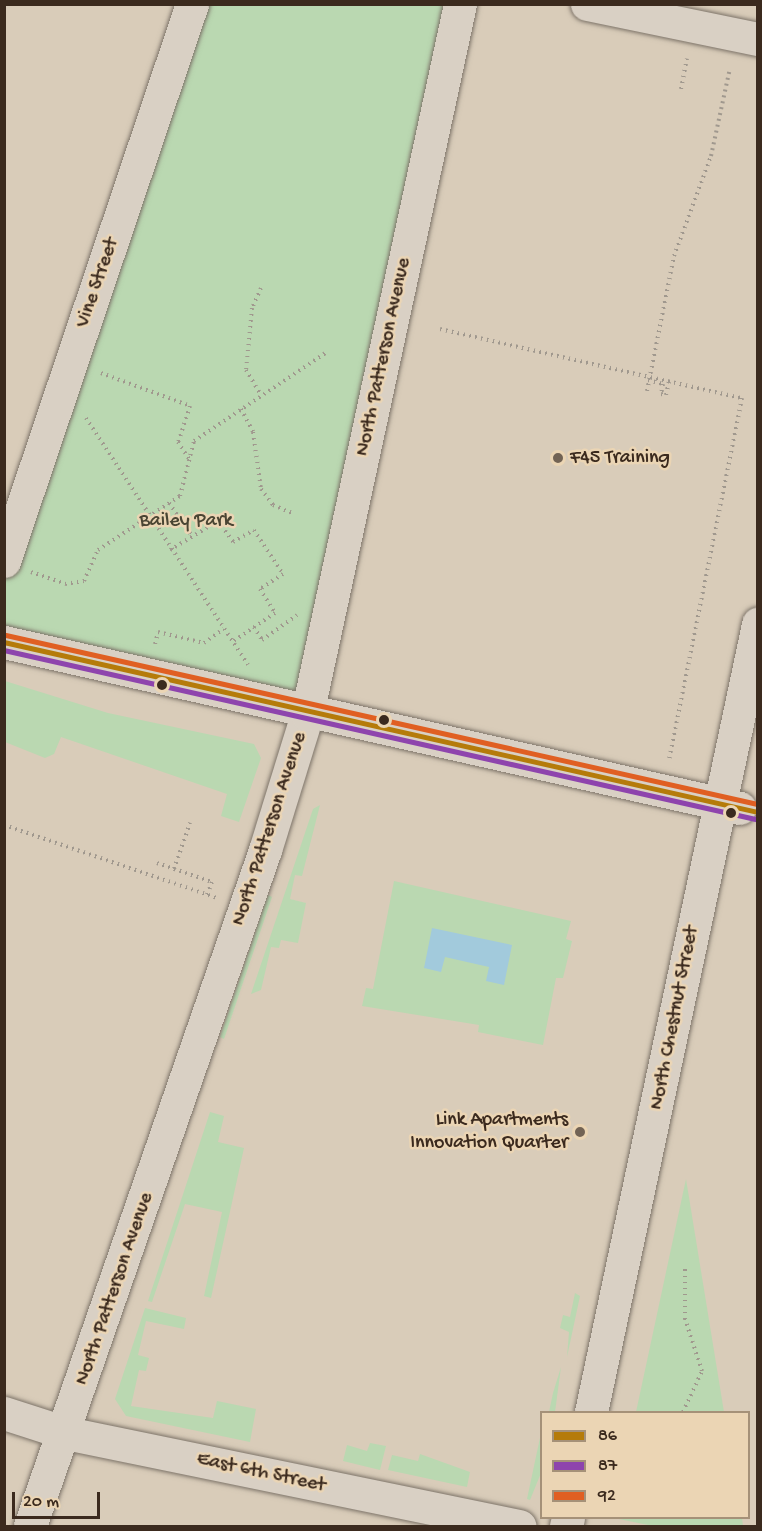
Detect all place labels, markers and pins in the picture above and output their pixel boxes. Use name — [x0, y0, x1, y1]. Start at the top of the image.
place label: F45 Training — [570, 446, 670, 470]
marker: F45 Training — [551, 451, 565, 465]
unlabelled marker — [156, 679, 168, 691]
unlabelled marker — [378, 714, 390, 726]
unlabelled marker — [725, 807, 737, 819]
place label: Link Apartments Innovation Quarter — [410, 1108, 568, 1155]
marker: Link Apartments Innovation Quarter — [573, 1125, 587, 1139]

